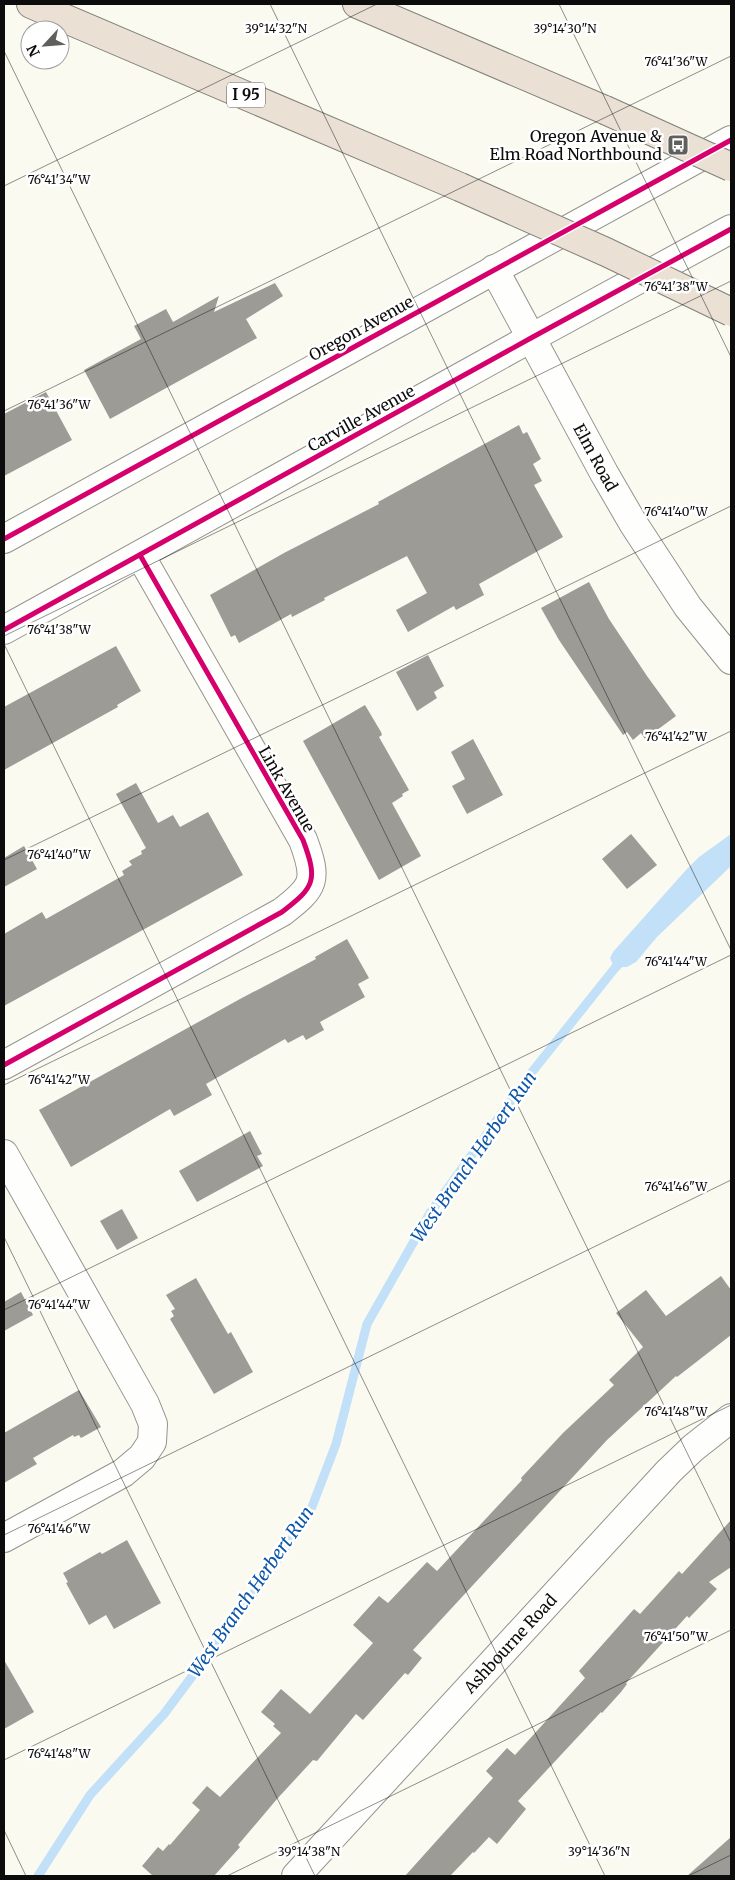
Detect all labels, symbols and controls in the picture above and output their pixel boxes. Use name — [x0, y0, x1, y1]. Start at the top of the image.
north arrow — [20, 20, 70, 70]
text: 39°14'32"N — [245, 21, 308, 36]
text: 39°14'30"N — [534, 21, 597, 36]
text: N — [23, 42, 44, 60]
text: 76°41'36"W — [644, 54, 709, 69]
road number: I 95 — [227, 82, 265, 108]
place label: Oregon Avenue & Elm Road Northbound — [490, 126, 662, 164]
bus stop icon: Oregon Avenue & Elm Road Northbound — [666, 133, 690, 157]
text: 76°41'34"W — [28, 172, 91, 187]
text: 76°41'38"W — [644, 279, 709, 294]
street label: Oregon Avenue — [305, 291, 417, 365]
street label: Carville Avenue — [304, 380, 418, 456]
text: 76°41'36"W — [27, 397, 92, 412]
street label: Elm Road — [569, 420, 622, 495]
text: 76°41'40"W — [644, 504, 709, 519]
text: 76°41'38"W — [27, 622, 92, 637]
text: 76°41'42"W — [645, 729, 708, 744]
street label: Link Avenue — [254, 743, 320, 835]
text: 76°41'40"W — [27, 847, 92, 862]
text: 76°41'44"W — [645, 954, 708, 969]
water label: West Branch Herbert Run — [406, 1067, 541, 1247]
text: 76°41'42"W — [28, 1072, 91, 1087]
text: 76°41'46"W — [645, 1179, 708, 1194]
text: 76°41'44"W — [28, 1297, 91, 1312]
text: 76°41'48"W — [645, 1404, 709, 1419]
water label: West Branch Herbert Run — [183, 1502, 318, 1682]
text: 76°41'46"W — [28, 1521, 91, 1536]
street label: Ashbourne Road — [459, 1590, 561, 1698]
text: 76°41'50"W — [644, 1629, 709, 1644]
text: 76°41'48"W — [28, 1746, 92, 1761]
text: 39°14'38"N — [278, 1844, 341, 1859]
text: 39°14'36"N — [568, 1844, 631, 1859]

